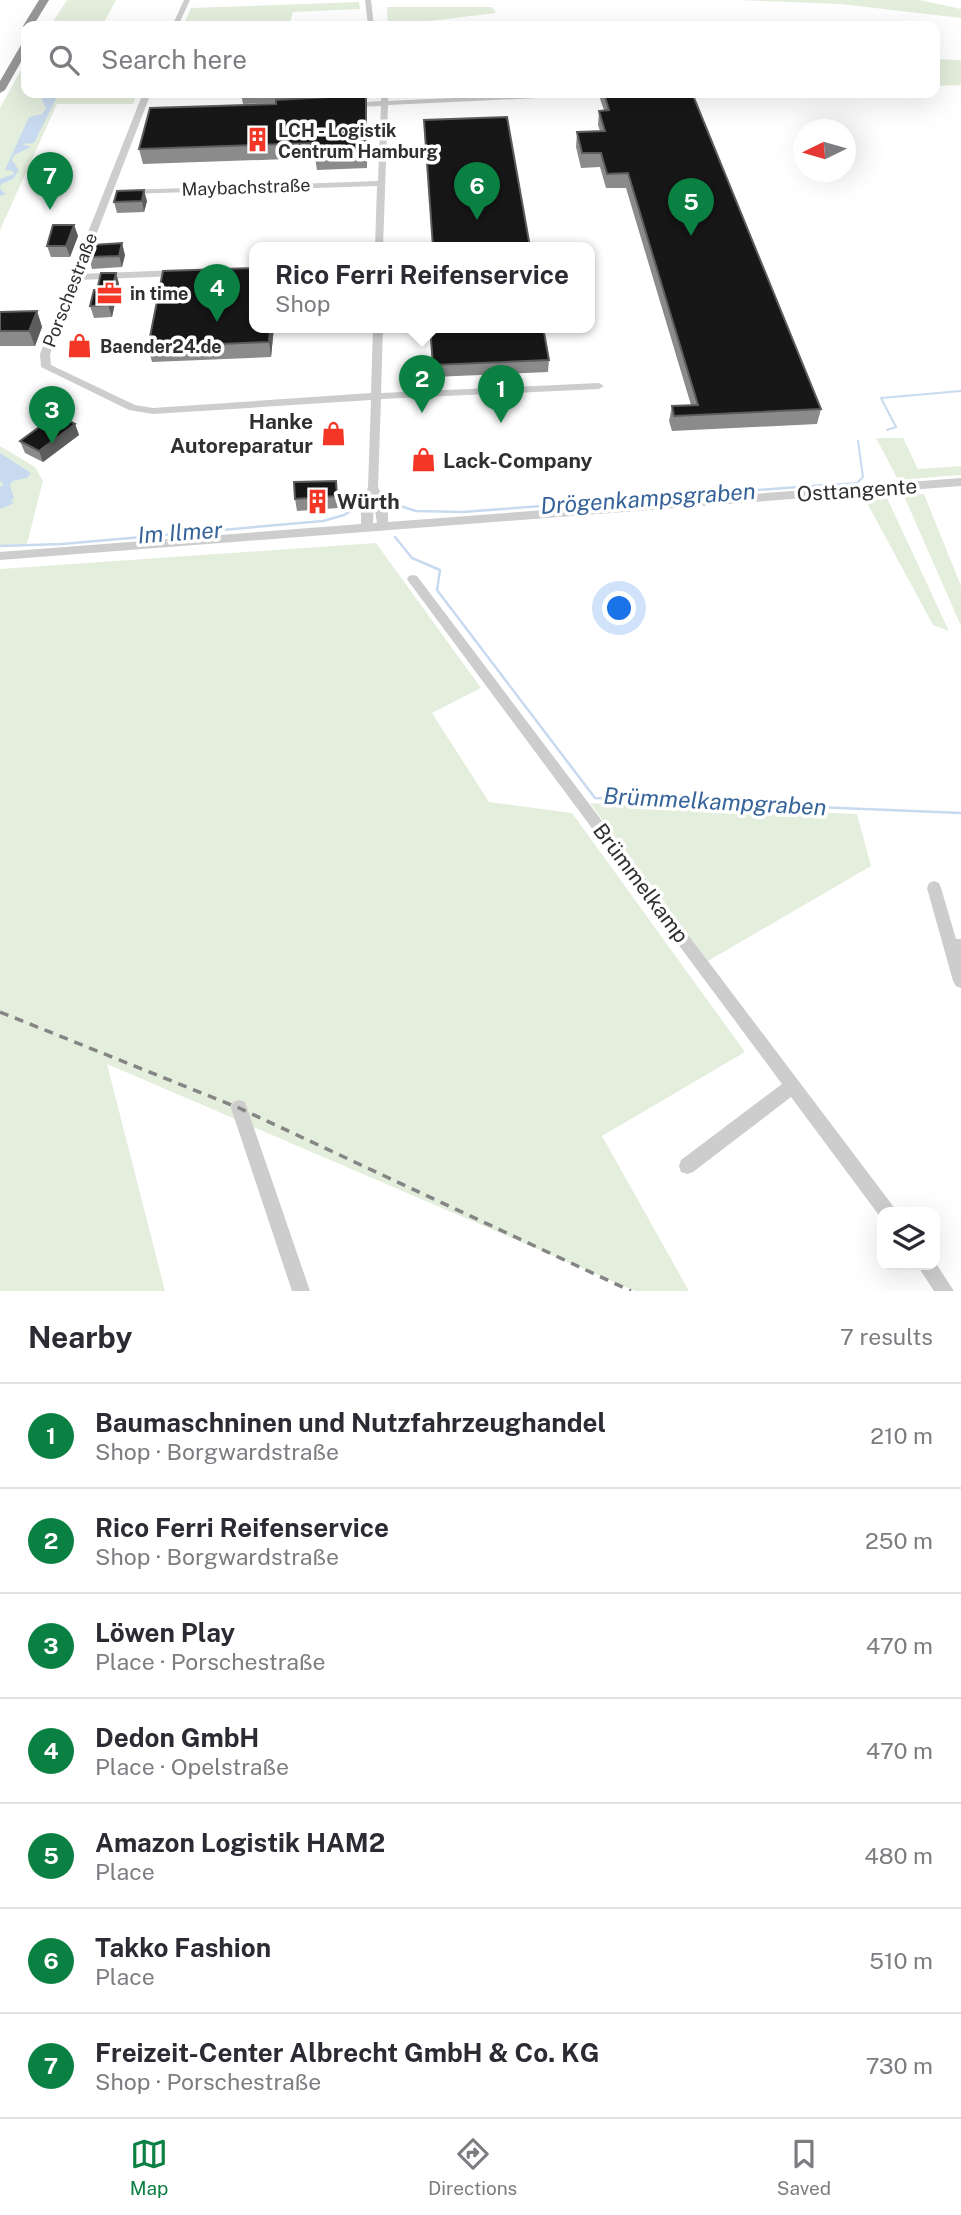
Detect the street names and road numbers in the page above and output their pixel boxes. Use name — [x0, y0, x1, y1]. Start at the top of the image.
street label: Maybachstraße — [181, 174, 311, 200]
street label: Porschestraße — [38, 230, 102, 350]
street label: Osttangente — [796, 473, 918, 507]
street label: Brümmelkamp — [588, 818, 694, 948]

